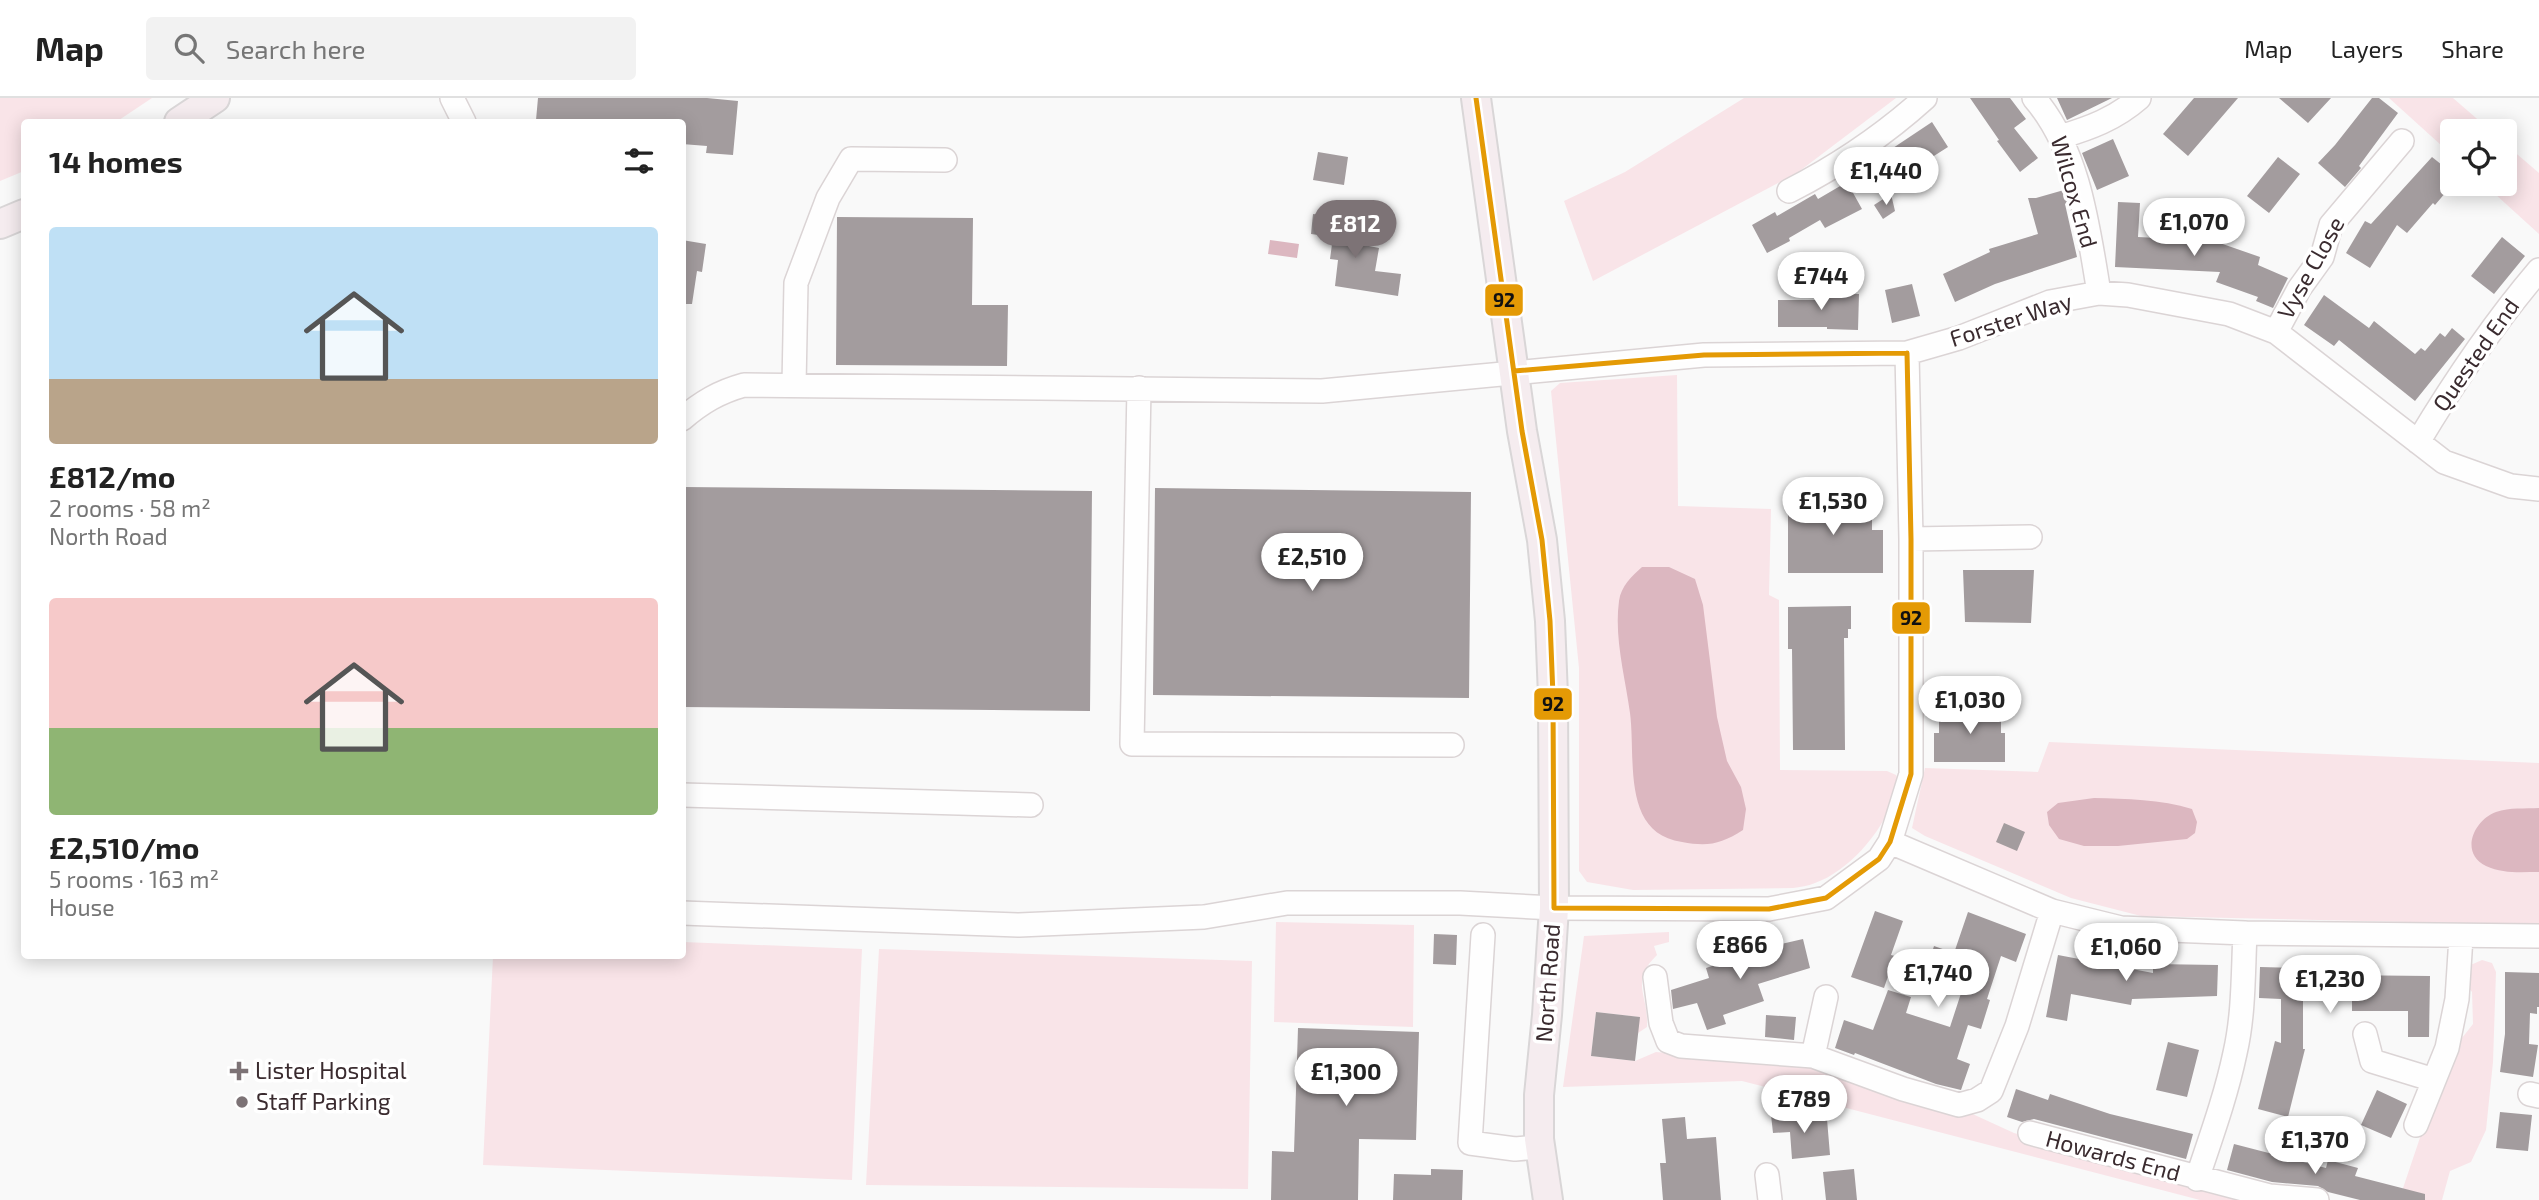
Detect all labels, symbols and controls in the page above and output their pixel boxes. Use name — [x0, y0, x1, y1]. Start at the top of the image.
search box — [146, 17, 636, 80]
text: Map — [35, 28, 104, 68]
icon: search — [170, 29, 208, 67]
text: Search here — [226, 33, 365, 64]
text: Map — [2244, 34, 2292, 63]
text: Layers — [2330, 34, 2403, 63]
text: Share — [2441, 34, 2504, 63]
map controls — [2440, 119, 2517, 196]
button: locate — [2440, 119, 2517, 196]
street label: Wilcox End — [2046, 133, 2104, 251]
icon: filters — [620, 142, 658, 180]
text: 14 homes — [49, 143, 183, 179]
pin: £1,440 — [1829, 148, 1943, 207]
text: £1,440 — [1850, 156, 1922, 184]
pin: £1,070 — [2137, 198, 2251, 258]
pin: £812 — [1314, 200, 1396, 260]
text: £1,070 — [2159, 207, 2229, 235]
text: £812 — [1329, 209, 1381, 237]
street label: Vyse Close — [2271, 212, 2350, 323]
pin: £744 — [1780, 252, 1862, 312]
text: £744 — [1794, 261, 1848, 289]
icon: home — [291, 273, 417, 399]
line badge: 92 — [1484, 283, 1524, 317]
street label: Forster Way — [1946, 286, 2075, 352]
text: 92 — [1493, 288, 1515, 311]
street label: Quested End — [2426, 293, 2524, 416]
text: £812/mo — [49, 458, 175, 494]
pin: £1,530 — [1776, 478, 1890, 537]
text: £1,530 — [1798, 486, 1868, 514]
text: 2 rooms · 58 m² — [49, 494, 211, 522]
text: North Road — [49, 522, 168, 550]
pin: £2,510 — [1255, 533, 1369, 593]
text: £2,510 — [1277, 542, 1347, 570]
line badge: 92 — [1891, 601, 1931, 635]
text: 92 — [1900, 606, 1922, 629]
icon: home — [291, 644, 417, 770]
pin: £1,030 — [1913, 676, 2027, 736]
text: £1,030 — [1934, 685, 2006, 713]
line badge: 92 — [1533, 687, 1573, 721]
text: 92 — [1542, 692, 1564, 715]
text: £2,510/mo — [49, 829, 199, 865]
text: 5 rooms · 163 m² — [49, 865, 219, 893]
text: House — [49, 893, 115, 921]
pin: £866 — [1699, 922, 1781, 981]
street label: North Road — [1529, 923, 1565, 1043]
pin: £1,060 — [2069, 924, 2183, 983]
text: £866 — [1713, 930, 1767, 958]
text: £1,060 — [2090, 932, 2162, 960]
pin: £1,740 — [1881, 950, 1995, 1009]
pin: £1,230 — [2273, 956, 2387, 1015]
text: £1,740 — [1903, 958, 1973, 986]
text: £1,230 — [2295, 964, 2365, 992]
pin: £1,300 — [1289, 1048, 1403, 1108]
place label: Lister Hospital — [255, 1056, 407, 1084]
text: £1,300 — [1310, 1057, 1382, 1085]
marker: Lister Hospital — [229, 1061, 249, 1081]
pin: £789 — [1763, 1076, 1845, 1135]
text: £789 — [1777, 1084, 1831, 1112]
place label: Staff Parking — [256, 1087, 391, 1115]
marker: Staff Parking — [234, 1094, 250, 1110]
pin: £1,370 — [2258, 1116, 2372, 1176]
street label: Howards End — [2043, 1124, 2184, 1186]
text: £1,370 — [2281, 1125, 2349, 1153]

